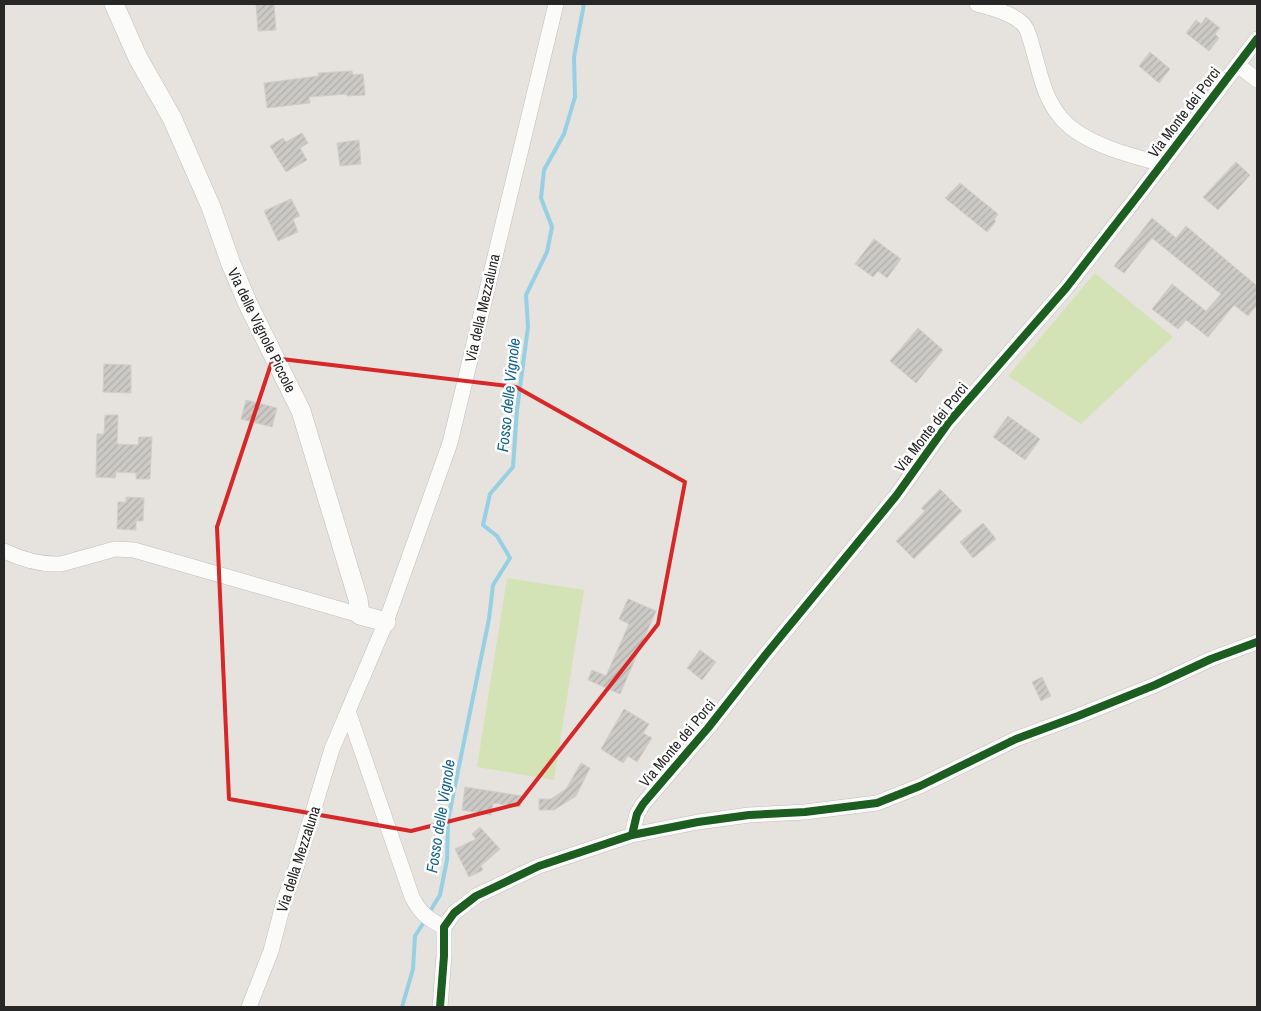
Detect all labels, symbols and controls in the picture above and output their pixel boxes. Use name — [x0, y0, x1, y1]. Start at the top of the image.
street label: Via Monte dei Porci — [1143, 62, 1225, 162]
street label: Via della Mezzaluna — [459, 252, 505, 364]
street label: Via delle Vignole Piccole — [223, 264, 301, 396]
water label: Fosso delle Vignole — [491, 337, 525, 453]
street label: Via Monte dei Porci — [889, 378, 973, 476]
street label: Via Monte dei Porci — [634, 695, 720, 791]
water label: Fosso delle Vignole — [420, 758, 460, 874]
street label: Via della Mezzaluna — [271, 803, 325, 915]

